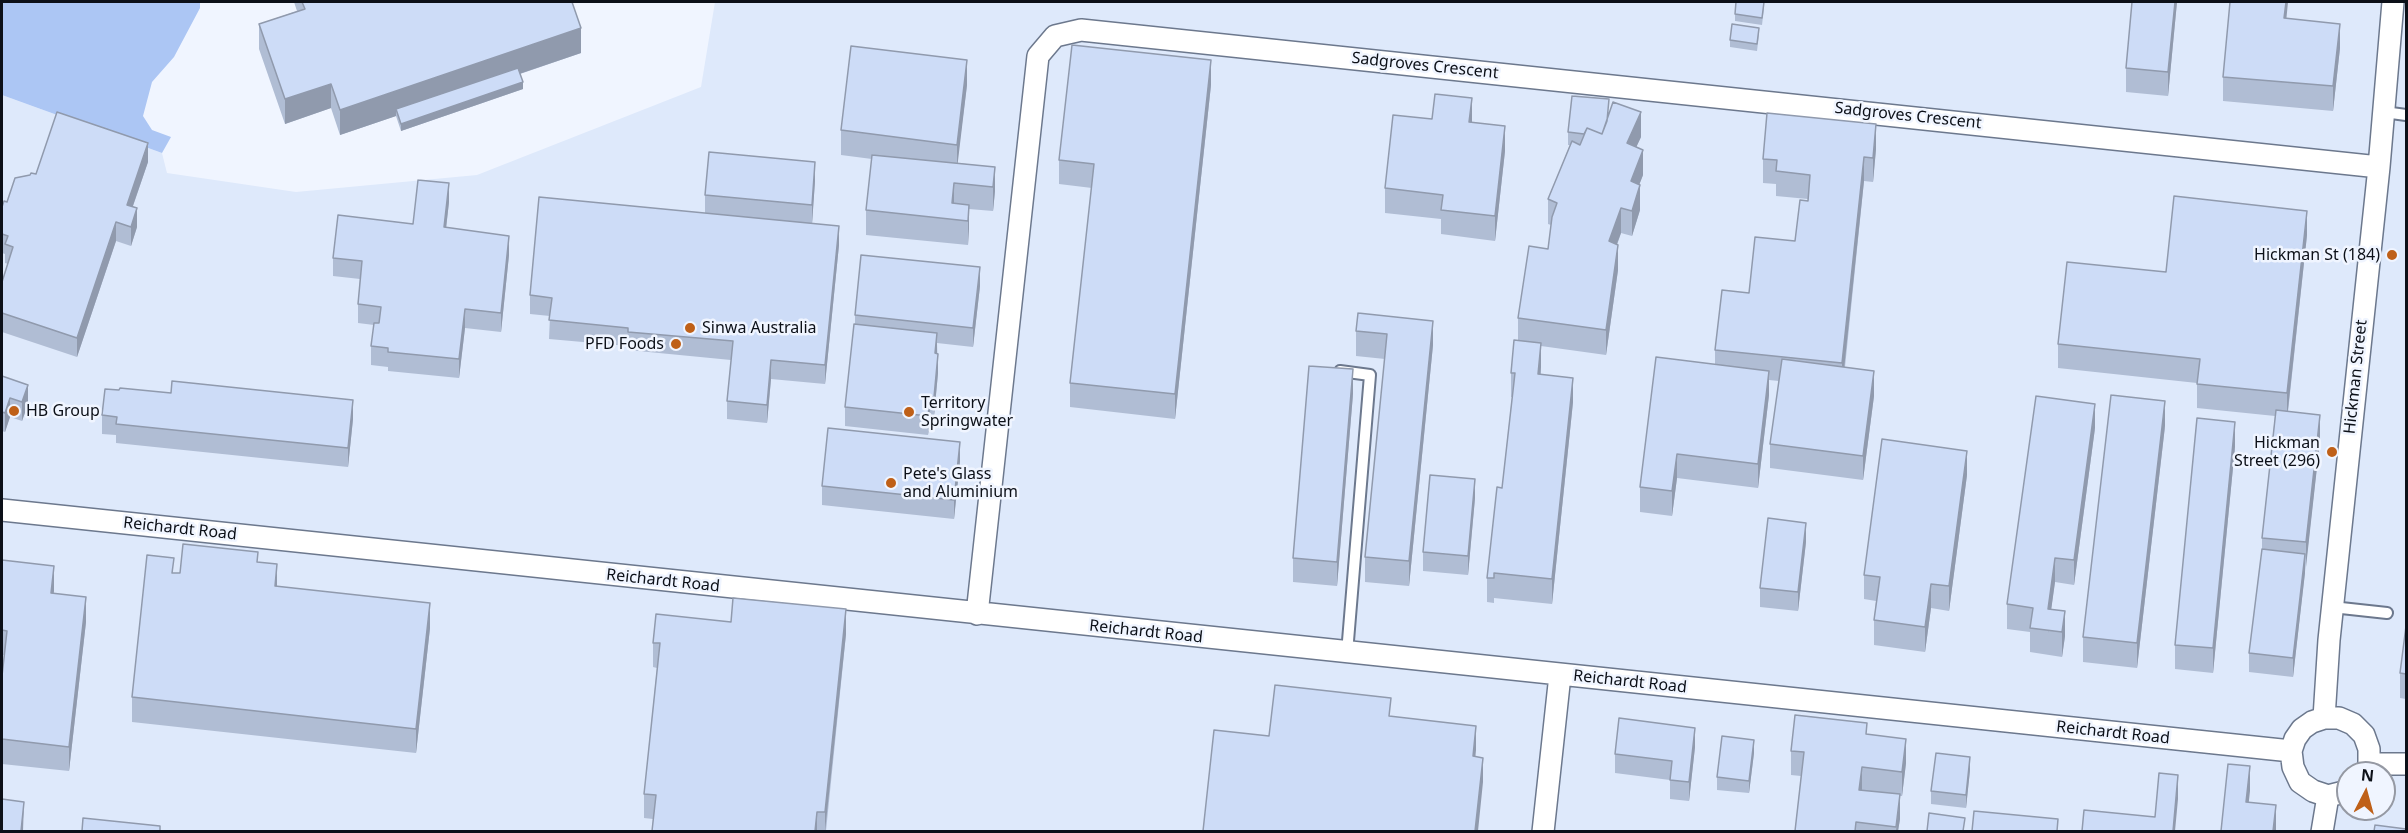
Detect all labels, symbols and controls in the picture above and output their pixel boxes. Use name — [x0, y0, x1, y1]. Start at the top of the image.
street label: Sadgroves Crescent — [1351, 49, 1499, 83]
street label: Sadgroves Crescent — [1834, 99, 1982, 133]
place label: Hickman St (184) — [2254, 245, 2380, 265]
marker: Hickman St (184) — [2385, 248, 2399, 262]
place label: Sinwa Australia — [702, 318, 817, 338]
street label: Hickman Street — [2340, 319, 2372, 435]
marker: Sinwa Australia — [683, 321, 697, 335]
place label: PFD Foods — [585, 334, 664, 354]
marker: PFD Foods — [669, 337, 683, 351]
place label: Territory Springwater — [921, 393, 1013, 431]
place label: HB Group — [26, 401, 100, 421]
marker: HB Group — [7, 404, 21, 418]
marker: Territory Springwater — [902, 405, 916, 419]
place label: Hickman Street (296) — [2234, 433, 2320, 471]
marker: Hickman Street (296) — [2325, 445, 2339, 459]
place label: Pete's Glass and Aluminium — [903, 464, 1018, 502]
marker: Pete's Glass and Aluminium — [884, 476, 898, 490]
street label: Reichardt Road — [122, 513, 238, 545]
street label: Reichardt Road — [605, 565, 721, 597]
street label: Reichardt Road — [1088, 616, 1204, 648]
street label: Reichardt Road — [1572, 666, 1688, 698]
street label: Reichardt Road — [2055, 717, 2171, 749]
north arrow — [2336, 761, 2396, 821]
text: N — [2360, 763, 2375, 787]

